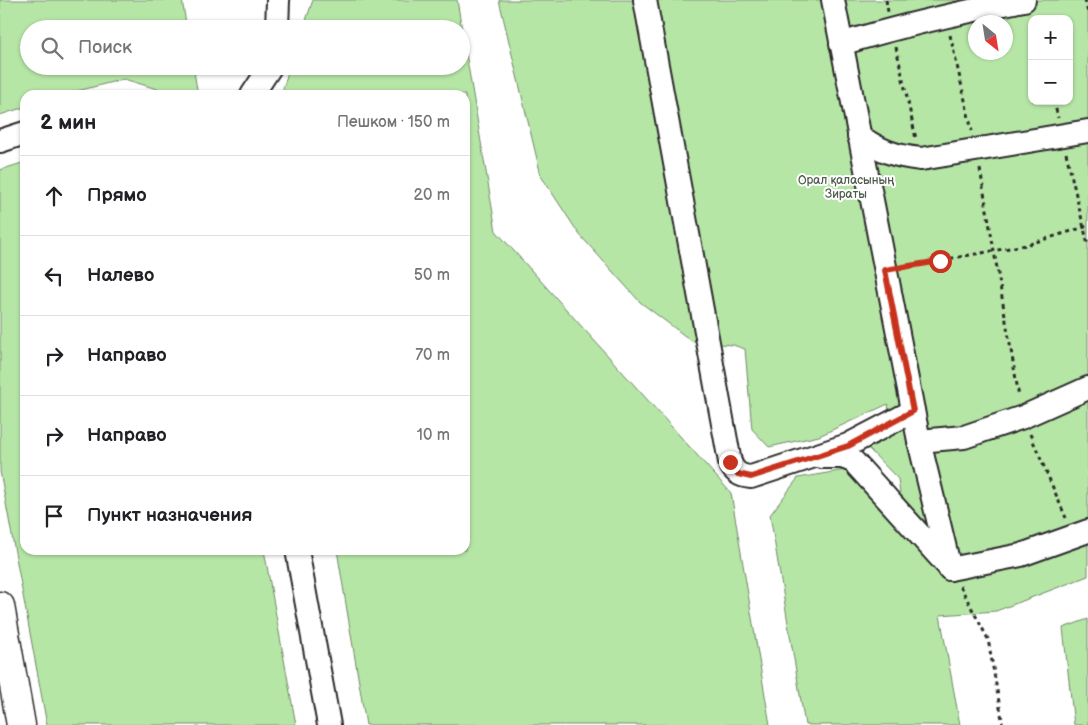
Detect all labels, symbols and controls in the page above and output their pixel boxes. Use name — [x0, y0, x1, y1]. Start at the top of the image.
north arrow — [968, 15, 1013, 60]
map controls — [1028, 15, 1073, 105]
button: + — [1028, 15, 1073, 60]
search box — [20, 20, 470, 75]
icon: search — [38, 34, 66, 62]
text: Поиск — [78, 36, 132, 59]
button: − — [1028, 60, 1073, 105]
text: 2 мин — [40, 110, 96, 135]
text: Пешком · 150 m — [337, 113, 450, 132]
park label: Орал қаласының Зираты — [798, 173, 894, 202]
icon: ahead — [40, 182, 68, 210]
text: Прямо — [87, 184, 147, 207]
text: 20 m — [414, 186, 450, 205]
route start — [929, 250, 952, 273]
icon: left — [40, 262, 68, 290]
text: Налево — [87, 264, 154, 287]
text: 50 m — [414, 266, 450, 285]
icon: right — [40, 342, 68, 370]
text: Направо — [87, 344, 167, 367]
text: 70 m — [415, 346, 450, 365]
icon: right — [40, 422, 68, 450]
text: Направо — [87, 424, 167, 447]
text: 10 m — [417, 426, 450, 445]
route end — [719, 451, 742, 474]
icon: arrive — [40, 502, 68, 530]
text: Пункт назначения — [87, 504, 252, 527]

